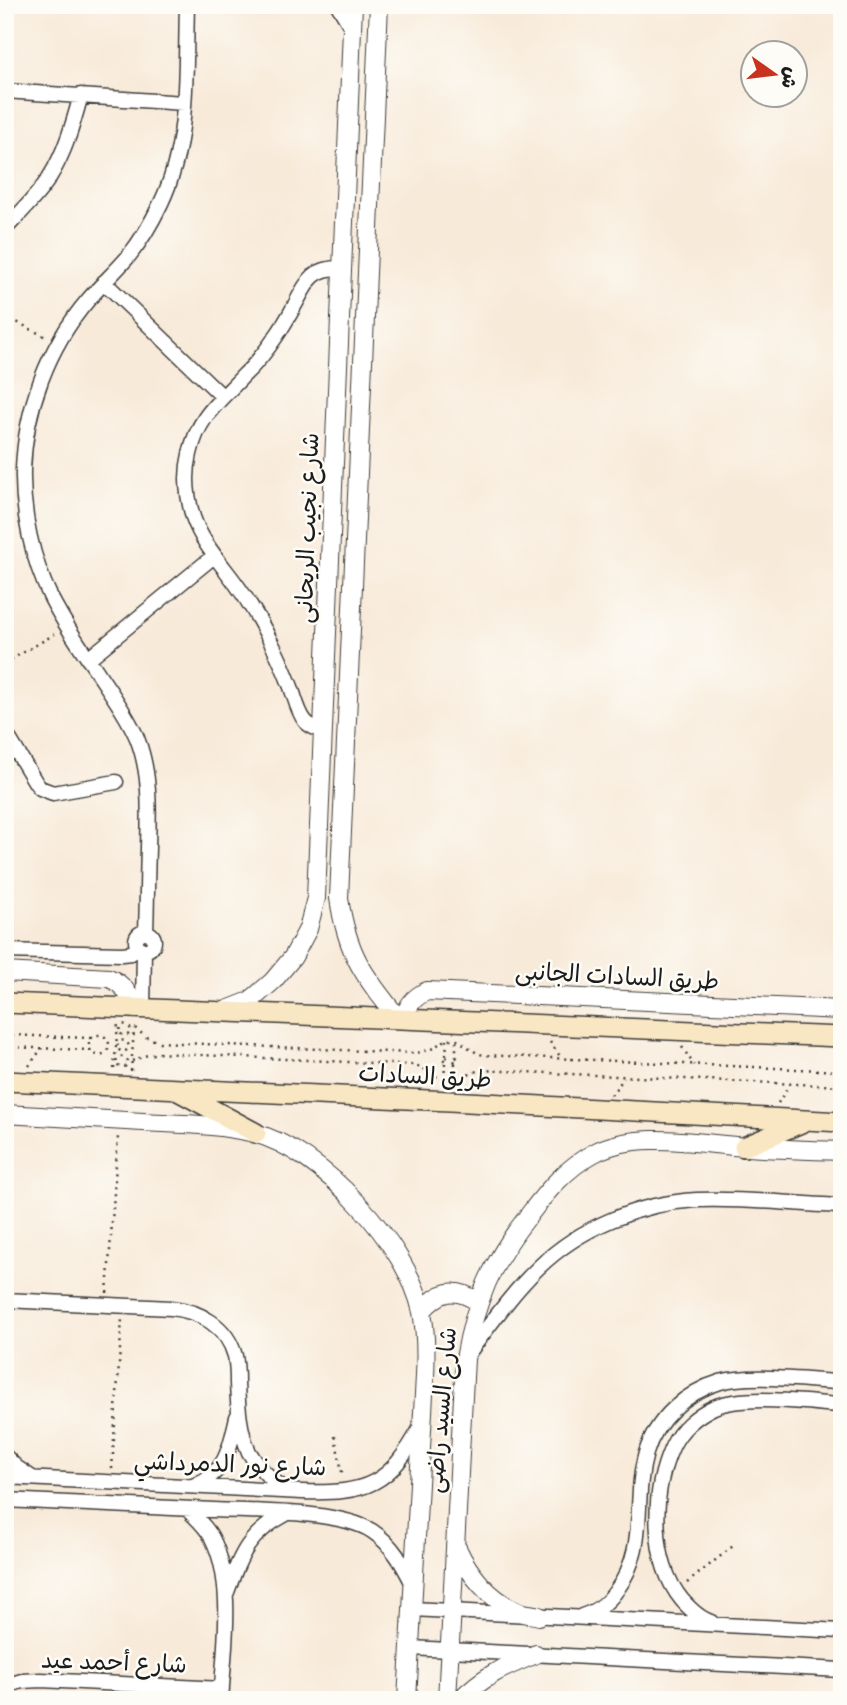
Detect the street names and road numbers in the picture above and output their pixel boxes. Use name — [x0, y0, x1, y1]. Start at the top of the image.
street label: شارع نجيب الريحانى — [293, 432, 328, 624]
street label: طريق السادات الجانبى — [514, 960, 720, 999]
street label: طريق السادات — [357, 1062, 492, 1097]
street label: شارع السيد راضى — [423, 1326, 466, 1495]
street label: شارع نور الدمرداشي — [133, 1450, 327, 1488]
street label: شارع أحمد عيد — [40, 1644, 187, 1683]

